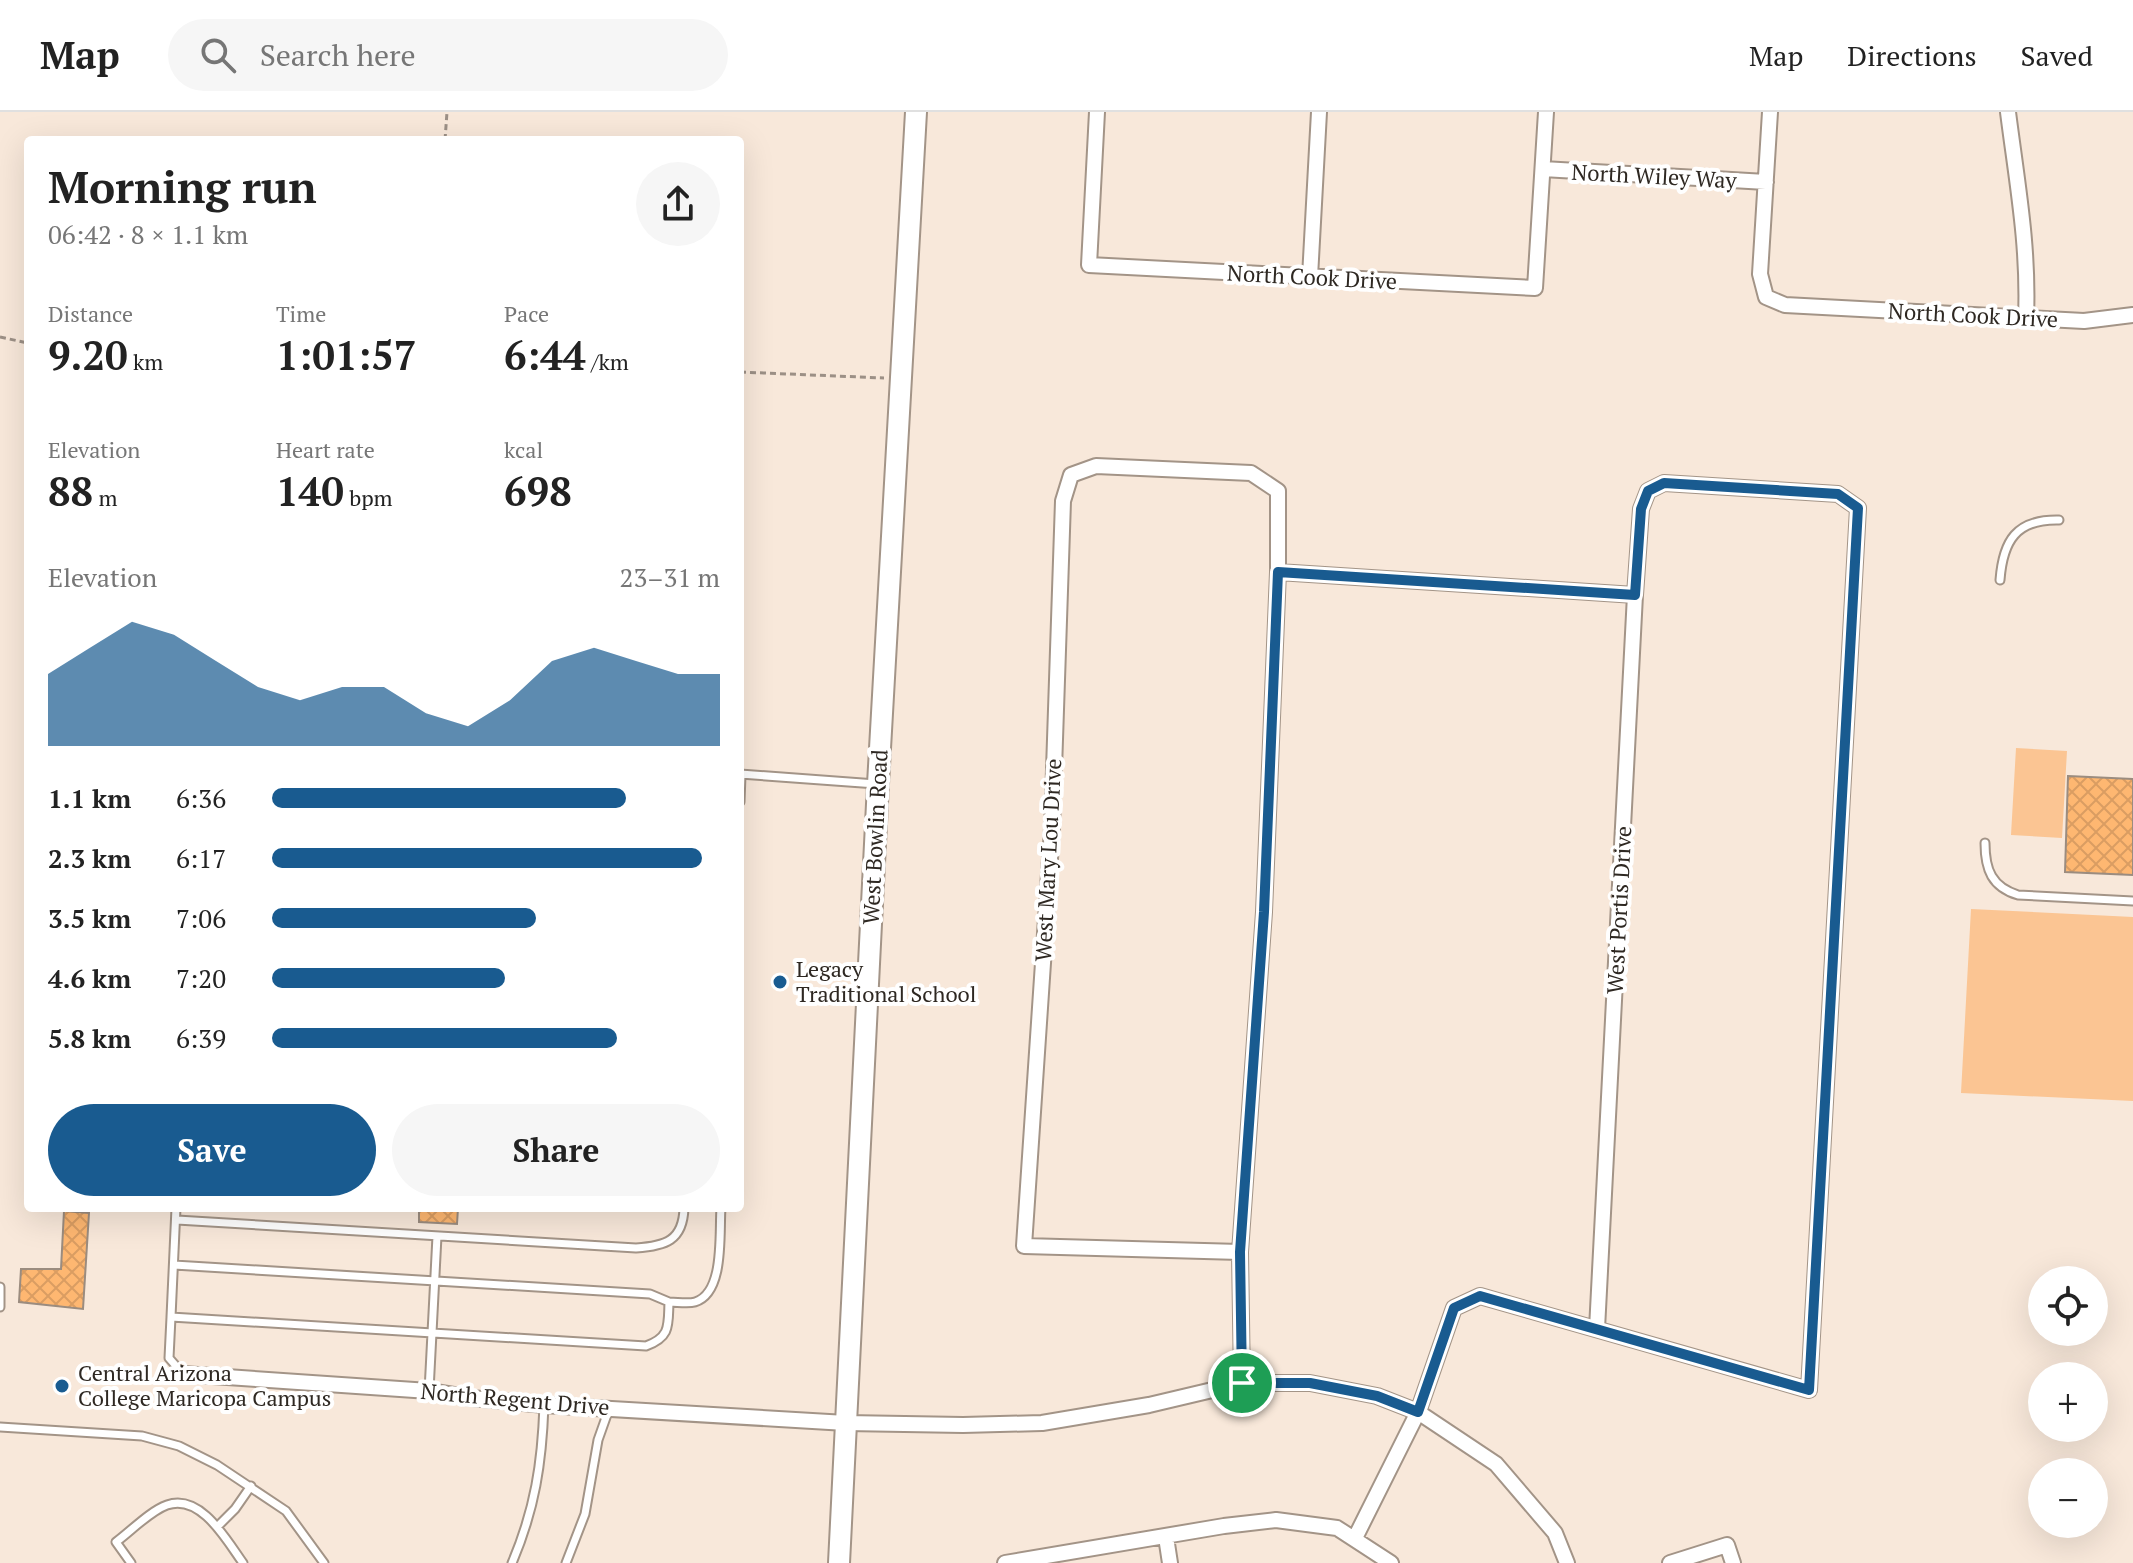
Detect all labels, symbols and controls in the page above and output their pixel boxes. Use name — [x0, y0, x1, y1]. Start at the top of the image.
search box — [168, 19, 728, 91]
text: Map — [40, 30, 120, 80]
icon: search — [196, 33, 240, 77]
text: Search here — [260, 35, 416, 75]
text: Map — [1749, 37, 1803, 74]
text: Directions — [1847, 37, 1977, 74]
text: Saved — [2021, 37, 2093, 74]
text: Morning run — [48, 157, 317, 216]
street label: North Wiley Way — [1571, 157, 1738, 194]
button: share — [636, 162, 720, 246]
text: 06:42 · 8 × 1.1 km — [48, 217, 248, 251]
street label: North Cook Drive — [1226, 258, 1398, 295]
street label: North Cook Drive — [1887, 296, 2059, 333]
text: Distance — [48, 299, 133, 328]
text: Time — [276, 299, 326, 328]
text: Pace — [504, 299, 549, 328]
text: 9.20 — [48, 328, 128, 381]
text: 1:01:57 — [276, 328, 416, 381]
text: 6:44 — [504, 328, 586, 381]
text: km — [128, 347, 163, 376]
text: /km — [586, 347, 629, 376]
text: Elevation — [48, 435, 140, 464]
text: Heart rate — [276, 435, 375, 464]
text: kcal — [504, 435, 543, 464]
text: 88 — [48, 464, 93, 517]
text: 140 — [276, 464, 344, 517]
text: 698 — [504, 464, 572, 517]
text: m — [93, 483, 118, 512]
text: bpm — [344, 483, 393, 512]
text: Elevation — [48, 560, 157, 594]
text: 23–31 m — [620, 560, 720, 594]
street label: West Bowlin Road — [855, 749, 894, 925]
street label: West Mary Lou Drive — [1028, 758, 1067, 962]
text: 1.1 km — [48, 781, 131, 815]
text: 6:36 — [176, 781, 226, 815]
street label: West Portis Drive — [1600, 825, 1637, 995]
text: 2.3 km — [48, 841, 131, 875]
text: 6:17 — [176, 841, 226, 875]
text: 3.5 km — [48, 901, 131, 935]
text: 7:06 — [176, 901, 226, 935]
place label: Legacy Traditional School — [796, 954, 976, 1008]
text: 4.6 km — [48, 961, 131, 995]
text: 7:20 — [176, 961, 226, 995]
marker: Legacy Traditional School — [771, 973, 789, 991]
text: 5.8 km — [48, 1021, 131, 1055]
text: 6:39 — [176, 1021, 226, 1055]
button: Save — [48, 1104, 376, 1196]
button: Share — [392, 1104, 720, 1196]
map controls — [2028, 1266, 2108, 1538]
button: locate — [2028, 1266, 2108, 1346]
pin — [1208, 1349, 1276, 1417]
place label: Central Arizona College Maricopa Campus — [78, 1358, 331, 1412]
icon: arrive — [1220, 1361, 1264, 1405]
button: + — [2028, 1362, 2108, 1442]
street label: North Regent Drive — [419, 1376, 611, 1421]
marker: Central Arizona College Maricopa Campus — [53, 1377, 71, 1395]
button: − — [2028, 1458, 2108, 1538]

